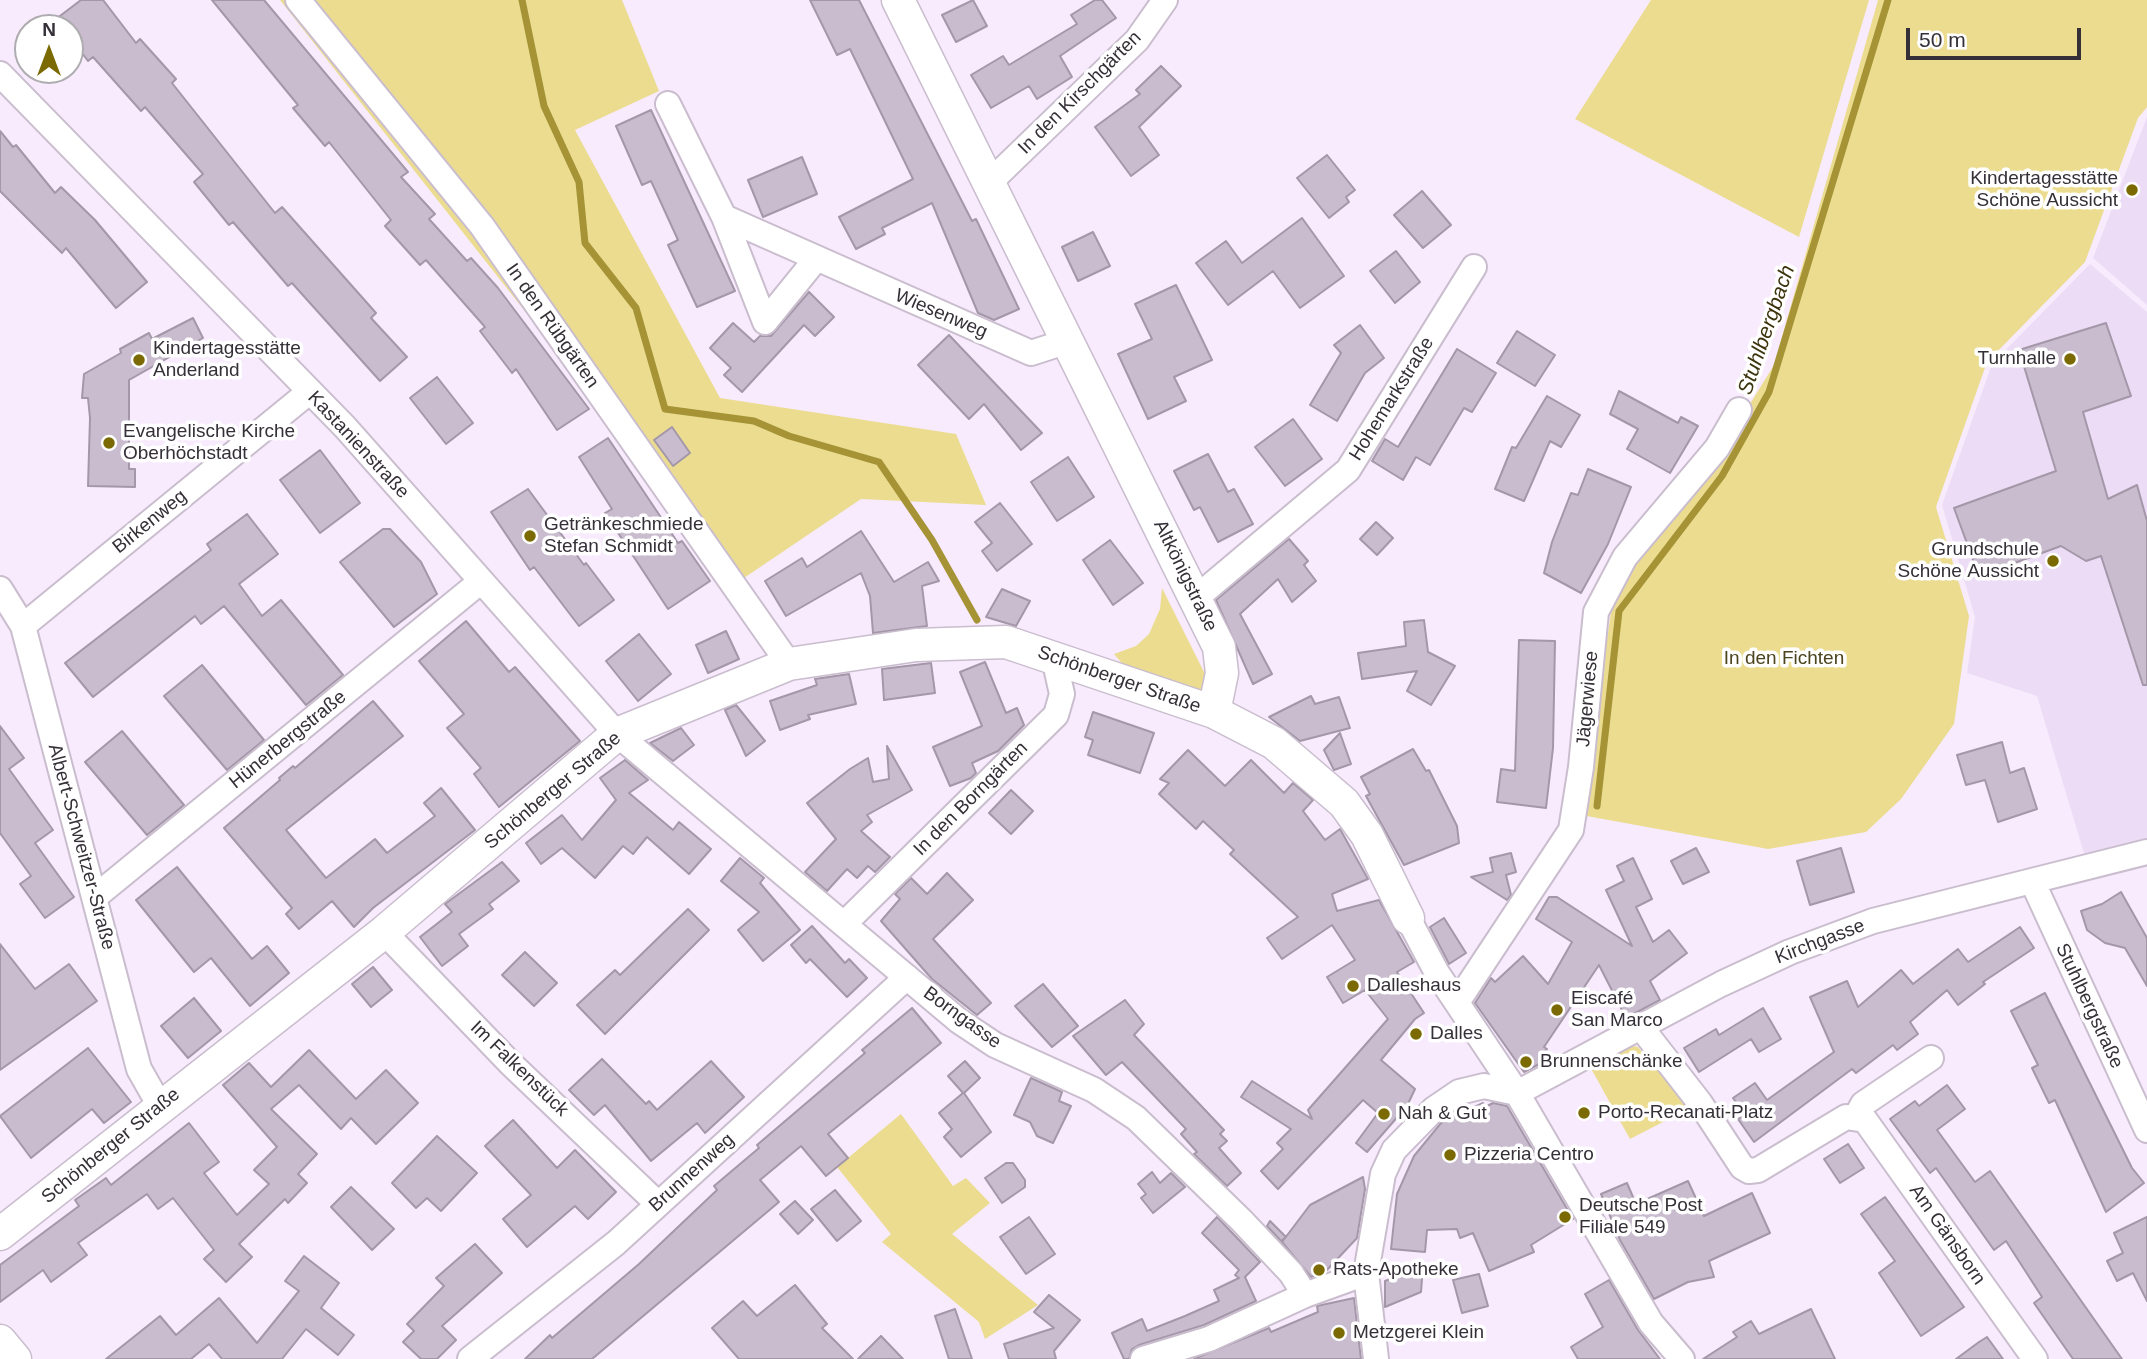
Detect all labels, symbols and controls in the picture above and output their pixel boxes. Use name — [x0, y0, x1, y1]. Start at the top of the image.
north arrow — [14, 14, 84, 84]
scale bar — [1909, 14, 2084, 58]
text: N — [42, 19, 56, 40]
street label: In den Kirschgärten — [1014, 27, 1146, 159]
text: 50 m — [1919, 28, 1966, 51]
place label: Kindertagesstätte Schöne Aussicht — [1970, 168, 2118, 212]
marker: Kindertagesstätte Schöne Aussicht — [2124, 182, 2140, 198]
street label: In den Rübgärten — [501, 259, 603, 393]
water label: Stuhlbergbach — [1733, 262, 1801, 398]
street label: Wiesenweg — [891, 284, 991, 344]
street label: Hohemarkstraße — [1345, 333, 1439, 465]
place label: Kindertagesstätte Anderland — [153, 338, 301, 382]
place label: Turnhalle — [1977, 348, 2056, 370]
marker: Turnhalle — [2062, 351, 2078, 367]
marker: Kindertagesstätte Anderland — [131, 352, 147, 368]
street label: Kastanienstraße — [302, 387, 414, 503]
place label: Evangelische Kirche Oberhöchstadt — [123, 421, 295, 465]
marker: Evangelische Kirche Oberhöchstadt — [101, 435, 117, 451]
street label: Birkenweg — [108, 485, 192, 559]
place label: Getränkeschmiede Stefan Schmidt — [544, 514, 703, 558]
street label: Altkönigstraße — [1148, 516, 1222, 636]
marker: Getränkeschmiede Stefan Schmidt — [522, 528, 538, 544]
place label: Grundschule Schöne Aussicht — [1897, 539, 2039, 583]
marker: Grundschule Schöne Aussicht — [2045, 553, 2061, 569]
street label: Schönberger Straße — [1034, 641, 1204, 719]
park label: In den Fichten — [1724, 648, 1844, 670]
street label: Jägerwiese — [1572, 650, 1604, 748]
street label: Hünerbergstraße — [225, 686, 351, 794]
street label: Schönberger Straße — [480, 727, 626, 855]
street label: In den Borngärten — [909, 737, 1033, 861]
street label: Albert-Schweitzer-Straße — [43, 742, 119, 952]
street label: Kirchgasse — [1772, 915, 1868, 969]
street label: Stuhlbergstraße — [2050, 940, 2128, 1072]
place label: Dalleshaus — [1367, 975, 1461, 997]
marker: Dalleshaus — [1345, 978, 1361, 994]
street label: Borngasse — [919, 982, 1005, 1054]
place label: Eiscafé San Marco — [1571, 988, 1663, 1032]
marker: Eiscafé San Marco — [1549, 1002, 1565, 1018]
street label: Im Falkenstück — [465, 1016, 573, 1122]
place label: Dalles — [1430, 1023, 1483, 1045]
marker: Dalles — [1408, 1026, 1424, 1042]
place label: Brunnenschänke — [1540, 1051, 1683, 1073]
marker: Brunnenschänke — [1518, 1054, 1534, 1070]
street label: Schönberger Straße — [37, 1083, 185, 1209]
place label: Porto-Recanati-Platz — [1598, 1102, 1773, 1124]
place label: Nah & Gut — [1398, 1103, 1487, 1125]
marker: Porto-Recanati-Platz — [1576, 1105, 1592, 1121]
marker: Nah & Gut — [1376, 1106, 1392, 1122]
street label: Brunnenweg — [645, 1129, 739, 1217]
place label: Pizzeria Centro — [1464, 1144, 1594, 1166]
marker: Pizzeria Centro — [1442, 1147, 1458, 1163]
street label: Am Gänsborn — [1904, 1180, 1990, 1290]
place label: Deutsche Post Filiale 549 — [1579, 1195, 1703, 1239]
marker: Deutsche Post Filiale 549 — [1557, 1209, 1573, 1225]
place label: Rats-Apotheke — [1333, 1259, 1459, 1281]
marker: Rats-Apotheke — [1311, 1262, 1327, 1278]
place label: Metzgerei Klein — [1353, 1322, 1484, 1344]
marker: Metzgerei Klein — [1331, 1325, 1347, 1341]

